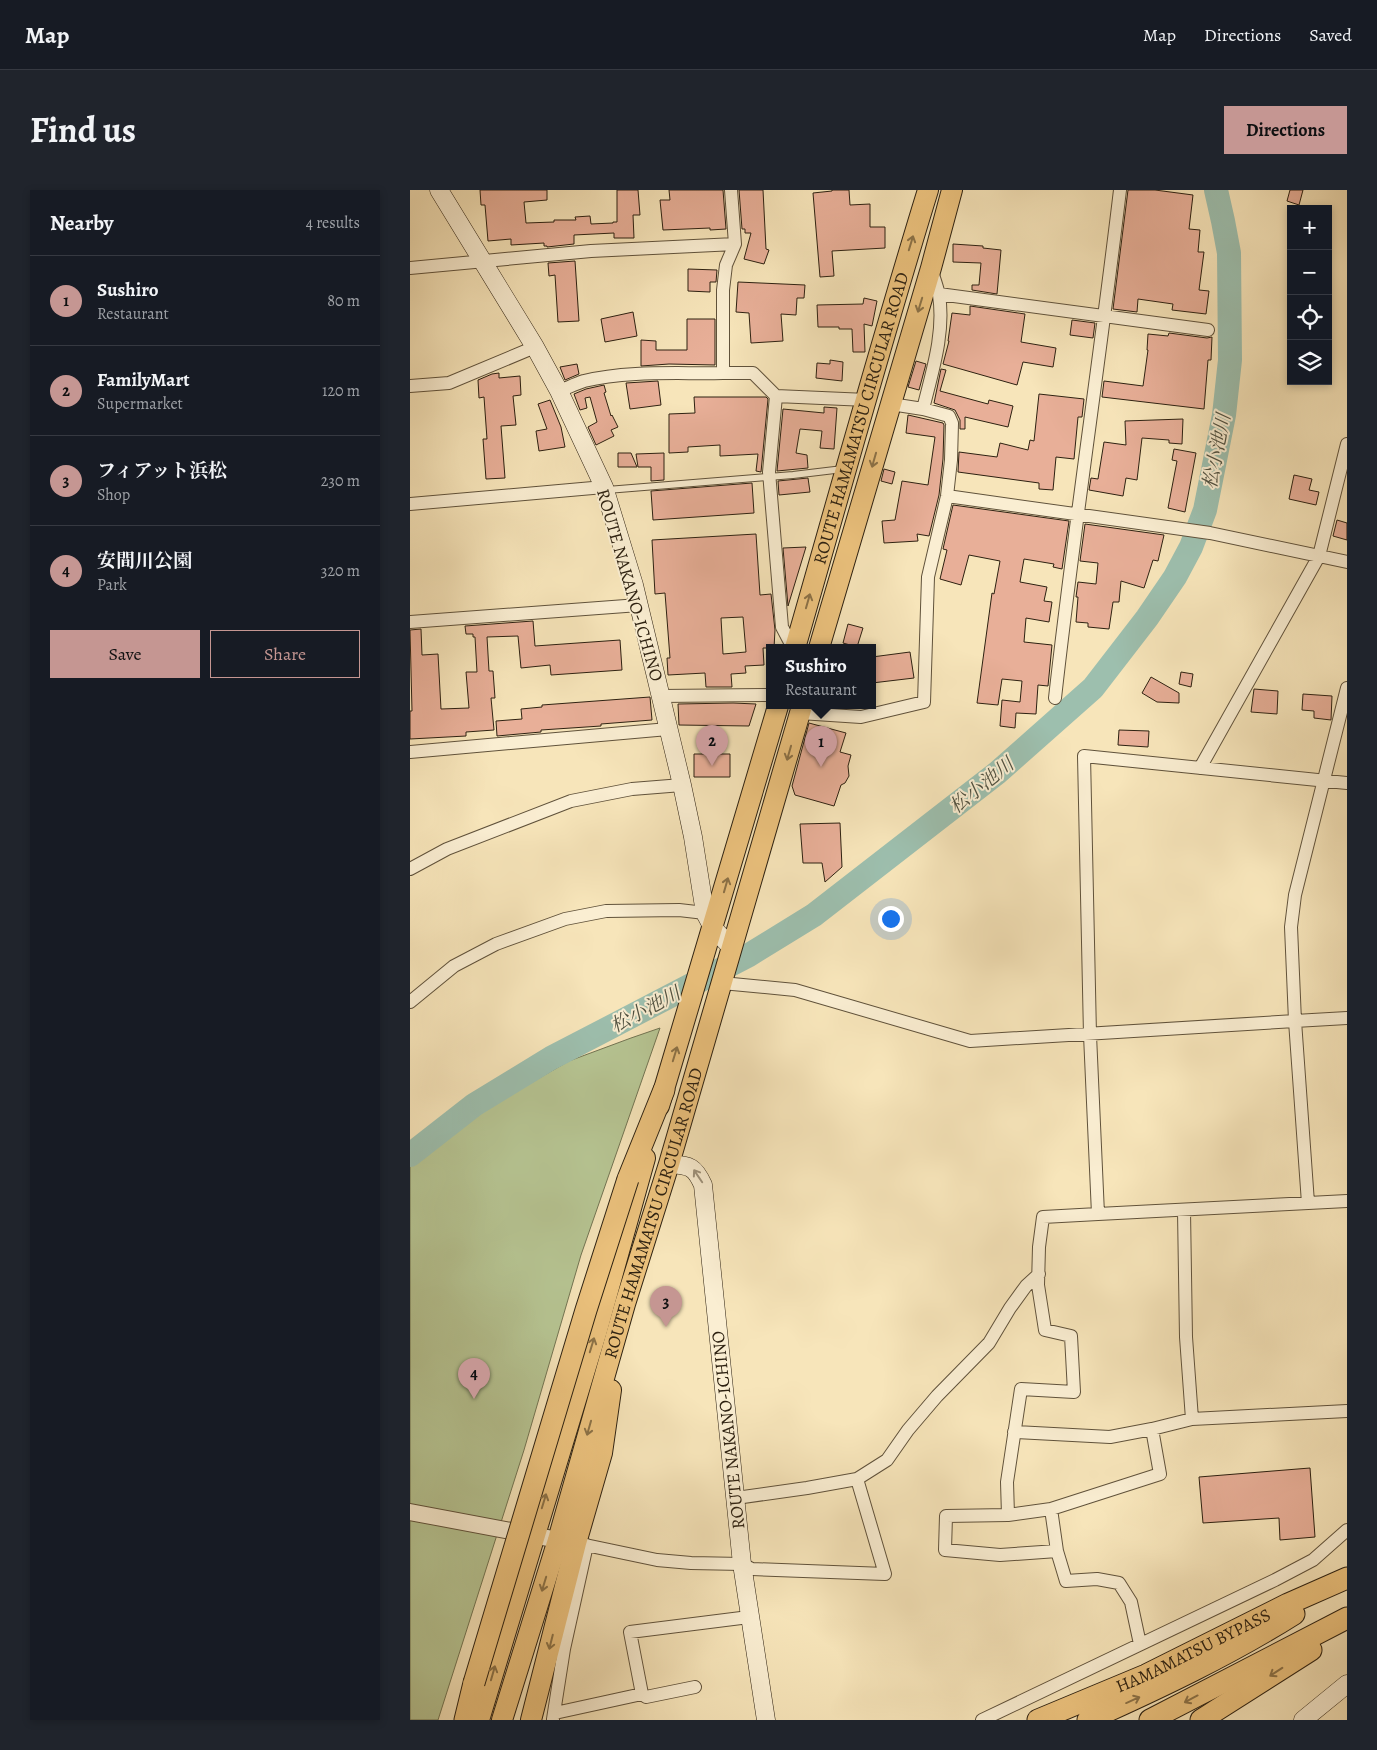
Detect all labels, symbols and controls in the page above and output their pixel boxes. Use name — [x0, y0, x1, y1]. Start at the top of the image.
text: Map — [25, 19, 69, 51]
text: Map — [1143, 23, 1176, 47]
text: Directions — [1204, 23, 1281, 47]
text: Saved — [1309, 23, 1352, 47]
text: Find us — [30, 106, 136, 154]
button: Directions — [1224, 106, 1347, 154]
map controls — [1287, 205, 1332, 385]
button: + — [1287, 205, 1332, 250]
text: Nearby — [50, 209, 113, 237]
text: 4 results — [306, 212, 360, 234]
one-way arrow — [907, 236, 917, 252]
button: − — [1287, 250, 1332, 295]
street label: ROUTE HAMAMATSU CIRCULAR ROAD — [808, 269, 914, 567]
text: Sushiro — [97, 277, 159, 303]
text: 1 — [63, 290, 69, 312]
text: 80 m — [327, 290, 360, 312]
button: locate — [1287, 295, 1332, 340]
one-way arrow — [915, 296, 925, 312]
text: Restaurant — [97, 303, 169, 325]
button: layers — [1287, 340, 1332, 385]
text: FamilyMart — [97, 367, 190, 393]
text: 2 — [62, 380, 70, 402]
text: 120 m — [322, 380, 360, 402]
text: Supermarket — [97, 393, 183, 415]
water label: 松小池川 — [1197, 409, 1237, 491]
one-way arrow — [868, 452, 878, 468]
text: フィアット浜松 — [97, 458, 227, 484]
text: 3 — [63, 470, 69, 492]
text: 230 m — [321, 470, 360, 492]
text: Shop — [97, 484, 130, 506]
street label: ROUTE NAKANO-ICHINO — [591, 486, 669, 684]
text: 安間川公園 — [97, 548, 192, 574]
text: 4 — [62, 560, 70, 582]
text: 320 m — [321, 560, 360, 582]
text: Park — [97, 574, 127, 596]
one-way arrow — [804, 594, 814, 610]
button: Save — [50, 630, 200, 678]
button: Share — [210, 630, 360, 678]
popup — [766, 644, 876, 709]
text: Sushiro — [785, 653, 847, 679]
text: Restaurant — [785, 679, 857, 701]
pin: 2 — [696, 725, 728, 766]
pin: 1 — [805, 726, 837, 767]
one-way arrow — [783, 744, 793, 760]
water label: 松小池川 — [944, 751, 1021, 820]
one-way arrow — [721, 877, 731, 893]
your location — [878, 906, 904, 932]
water label: 松小池川 — [606, 980, 687, 1039]
one-way arrow — [670, 1047, 680, 1063]
street label: ROUTE HAMAMATSU CIRCULAR ROAD — [598, 1065, 708, 1361]
one-way arrow — [693, 1169, 703, 1183]
pin: 3 — [650, 1286, 682, 1327]
street label: ROUTE NAKANO-ICHINO — [706, 1330, 750, 1530]
one-way arrow — [588, 1338, 598, 1354]
pin: 4 — [458, 1358, 490, 1399]
one-way arrow — [584, 1420, 594, 1436]
one-way arrow — [540, 1493, 550, 1509]
one-way arrow — [539, 1576, 549, 1592]
street label: HAMAMATSU BYPASS — [1112, 1603, 1275, 1698]
one-way arrow — [546, 1634, 555, 1650]
one-way arrow — [488, 1666, 498, 1682]
one-way arrow — [1270, 1667, 1284, 1677]
one-way arrow — [1184, 1694, 1198, 1704]
one-way arrow — [1125, 1695, 1140, 1704]

